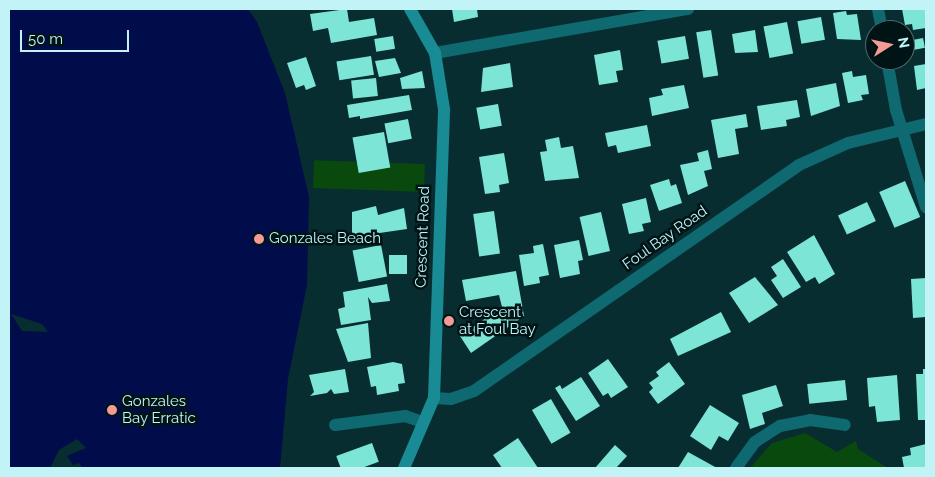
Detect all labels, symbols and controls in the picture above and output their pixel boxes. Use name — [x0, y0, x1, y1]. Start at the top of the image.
scale bar — [22, 20, 131, 52]
north arrow — [865, 20, 915, 70]
text: 50 m — [28, 30, 63, 48]
text: N — [895, 36, 913, 49]
street label: Crescent Road — [412, 186, 434, 288]
street label: Foul Bay Road — [619, 202, 711, 274]
place label: Gonzales Beach — [269, 230, 381, 248]
marker: Gonzales Beach — [253, 233, 265, 245]
place label: Crescent at Foul Bay — [459, 303, 536, 338]
marker: Crescent at Foul Bay — [443, 315, 455, 327]
place label: Gonzales Bay Erratic — [122, 392, 196, 427]
marker: Gonzales Bay Erratic — [106, 404, 118, 416]

